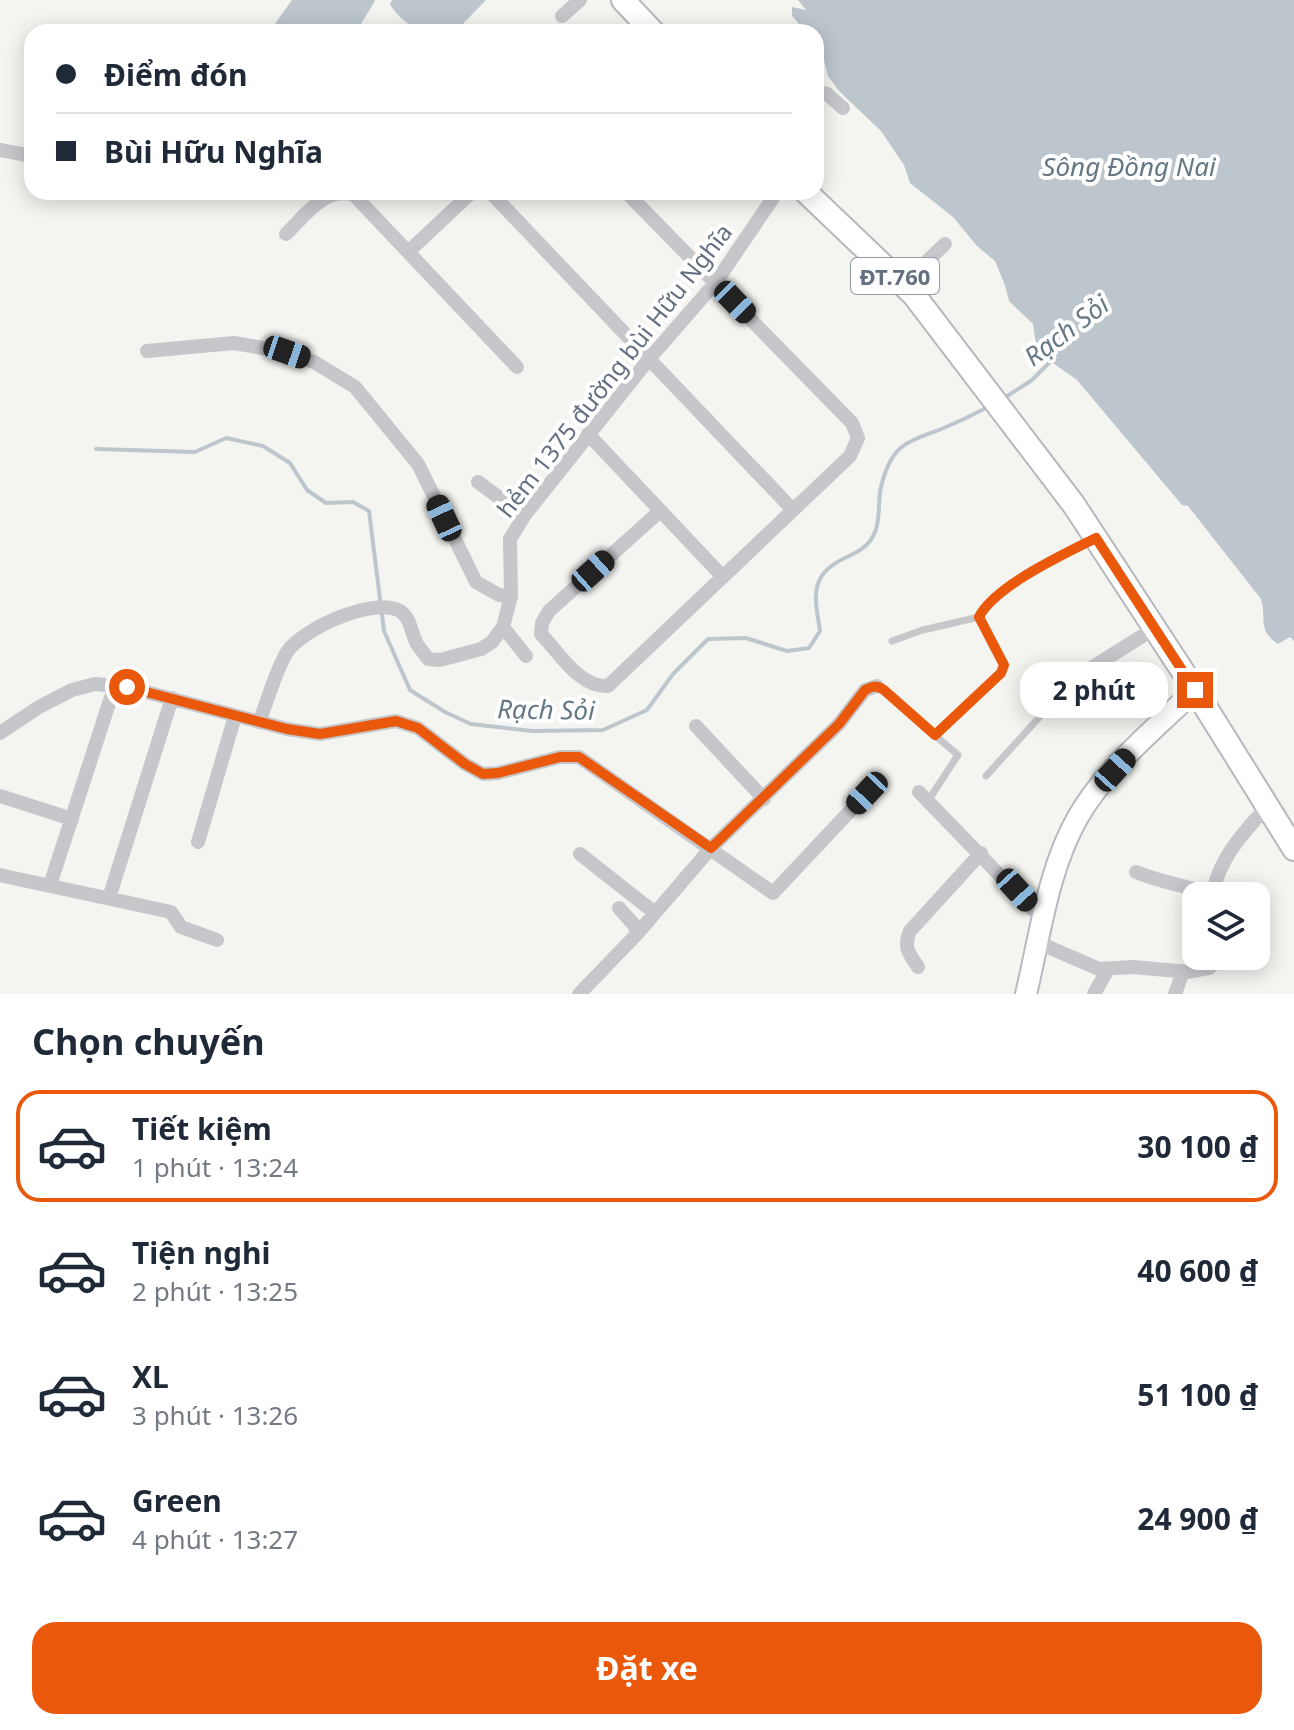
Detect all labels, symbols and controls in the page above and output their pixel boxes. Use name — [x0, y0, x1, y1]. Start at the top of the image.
text: Điểm đón — [104, 54, 248, 95]
text: Bùi Hữu Nghĩa — [104, 131, 323, 172]
water label: Sông Đồng Nai — [1042, 148, 1217, 184]
street label: hẻm 1375 đường bùi Hữu Nghĩa — [489, 216, 739, 524]
road number: ĐT.760 — [851, 258, 939, 294]
car — [710, 276, 760, 328]
water label: Rạch Sỏi — [1016, 285, 1117, 374]
car — [260, 333, 314, 371]
car — [423, 491, 465, 545]
car — [567, 546, 619, 596]
callout: 2 phút — [1019, 662, 1167, 718]
route start — [109, 669, 145, 705]
text: 2 phút — [1052, 672, 1136, 708]
route end — [1177, 672, 1213, 708]
water label: Rạch Sỏi — [497, 690, 596, 728]
car — [1090, 744, 1140, 796]
car — [842, 767, 892, 819]
car — [992, 864, 1042, 916]
map controls — [1182, 882, 1270, 970]
button: layers — [1182, 882, 1270, 970]
text: Chọn chuyến — [32, 1017, 265, 1066]
text: Tiết kiệm — [132, 1108, 272, 1149]
icon: car — [36, 1110, 108, 1182]
text: 30 100 ₫ — [1137, 1126, 1258, 1167]
text: 1 phút · 13:24 — [132, 1149, 298, 1185]
text: Tiện nghi — [132, 1232, 270, 1273]
icon: car — [36, 1234, 108, 1306]
text: 40 600 ₫ — [1137, 1250, 1258, 1291]
text: 2 phút · 13:25 — [132, 1273, 298, 1309]
text: XL — [132, 1356, 169, 1397]
icon: car — [36, 1358, 108, 1430]
text: 51 100 ₫ — [1137, 1374, 1258, 1415]
text: 3 phút · 13:26 — [132, 1397, 298, 1433]
text: Green — [132, 1480, 222, 1521]
icon: car — [36, 1482, 108, 1554]
text: 24 900 ₫ — [1137, 1498, 1258, 1539]
text: 4 phút · 13:27 — [132, 1521, 298, 1557]
button: Đặt xe — [32, 1622, 1262, 1714]

